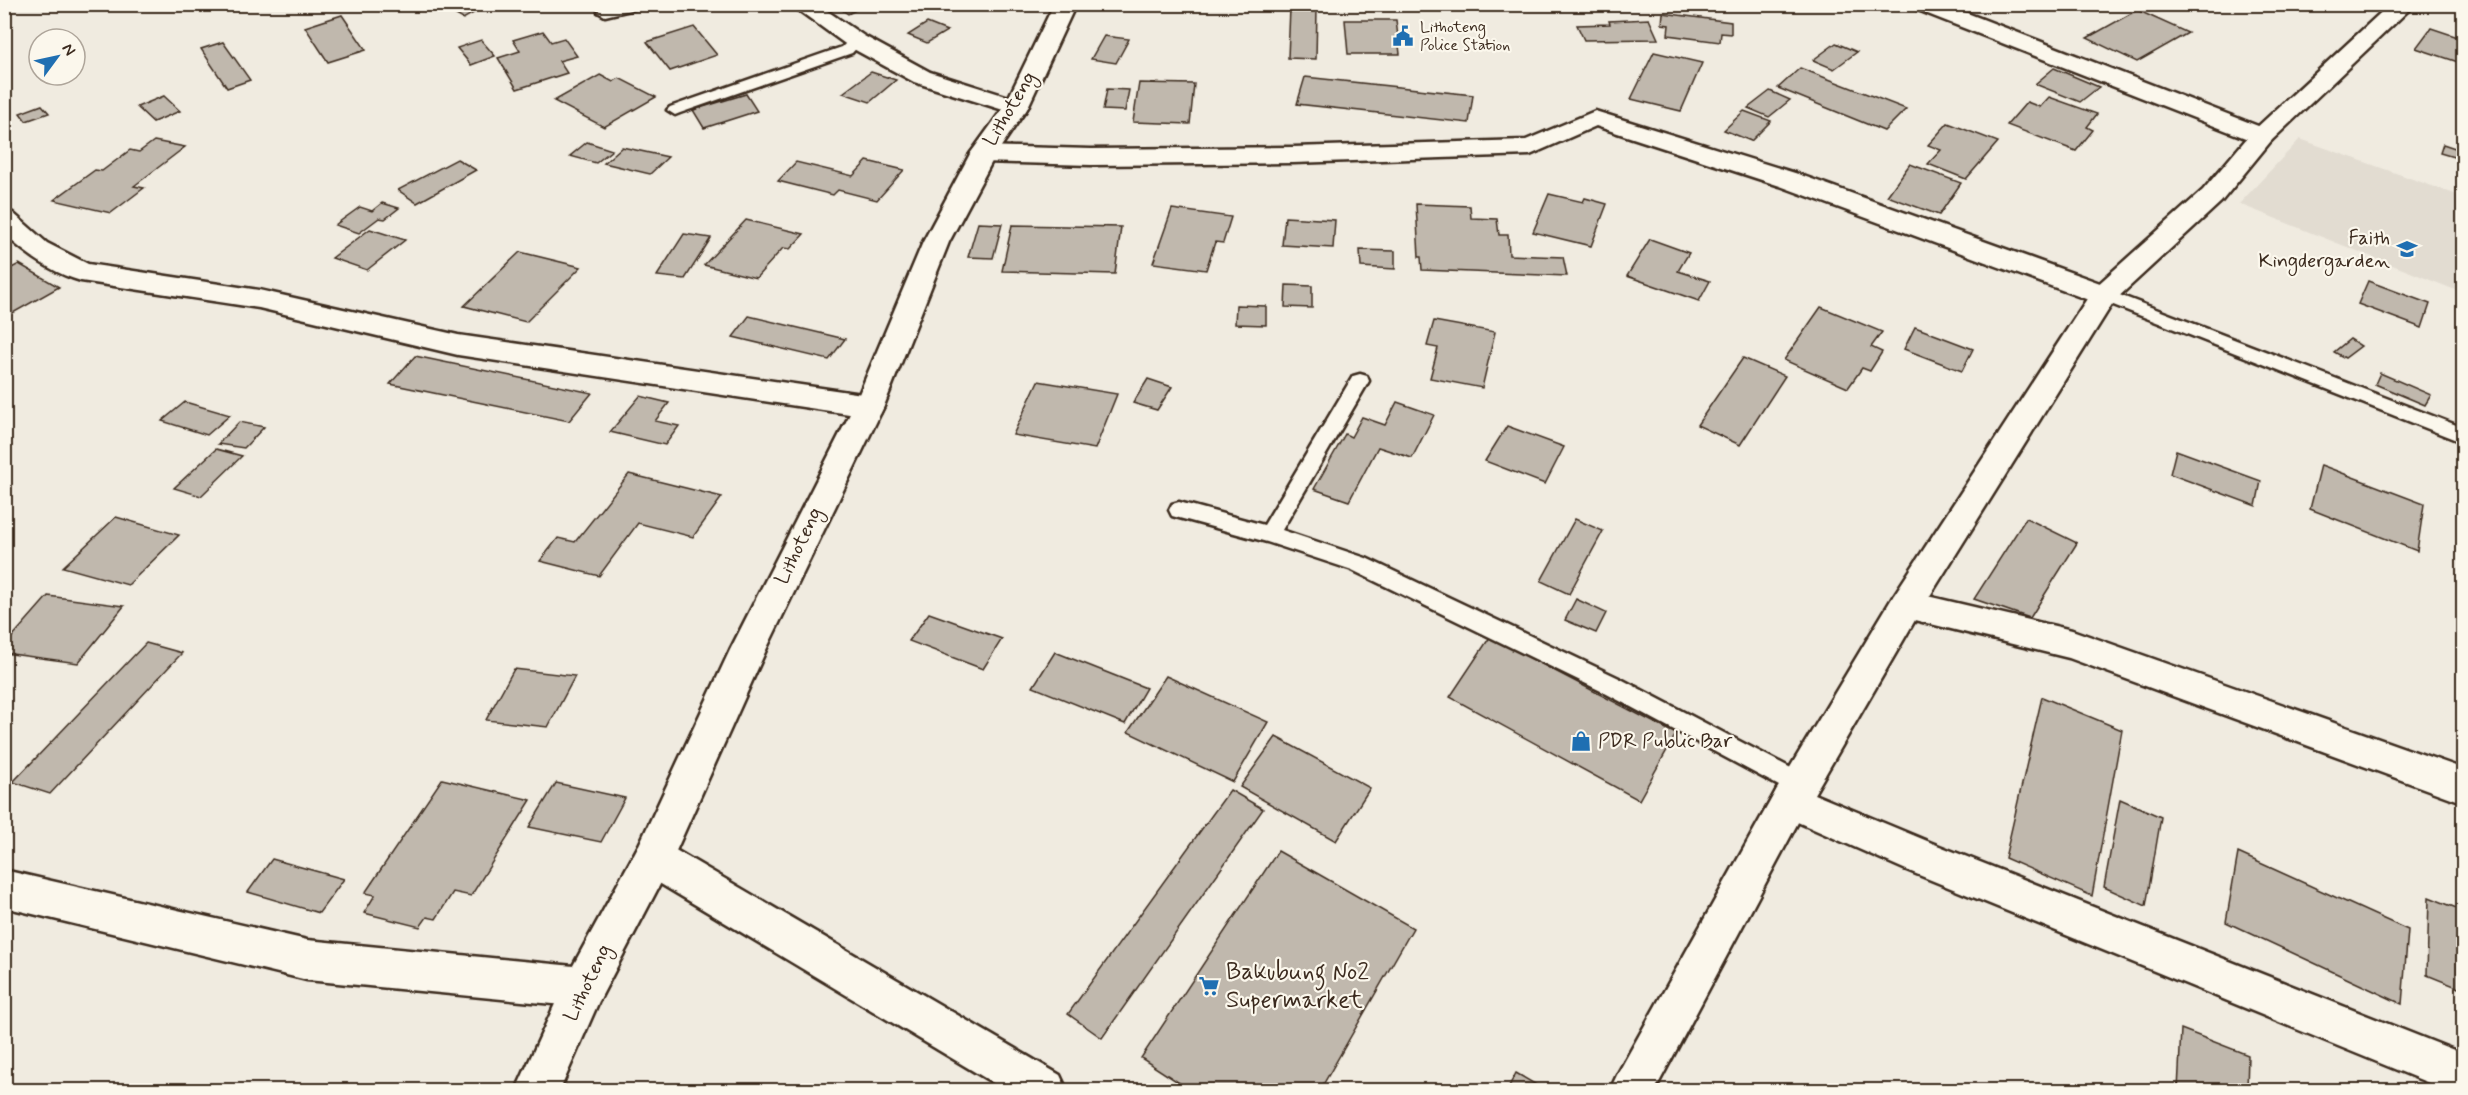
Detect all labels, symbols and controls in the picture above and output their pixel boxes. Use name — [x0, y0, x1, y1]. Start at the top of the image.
place label: Lithoteng Police Station — [1420, 17, 1510, 56]
public building icon: Lithoteng Police Station — [1391, 24, 1415, 48]
north arrow — [27, 27, 87, 87]
text: N — [57, 39, 80, 60]
street label: Lithoteng — [977, 67, 1044, 152]
place label: Faith Kingdergarden — [2258, 225, 2390, 276]
school or university icon: Faith Kingdergarden — [2395, 237, 2419, 261]
street label: Lithoteng — [769, 503, 830, 589]
place label: PDR Public Bar — [1598, 728, 1733, 755]
shop icon: PDR Public Bar — [1569, 729, 1593, 753]
street label: Lithoteng — [558, 940, 619, 1026]
place label: Bakubung No2 Supermarket — [1226, 957, 1369, 1016]
supermarket icon: Bakubung No2 Supermarket — [1197, 974, 1221, 998]

